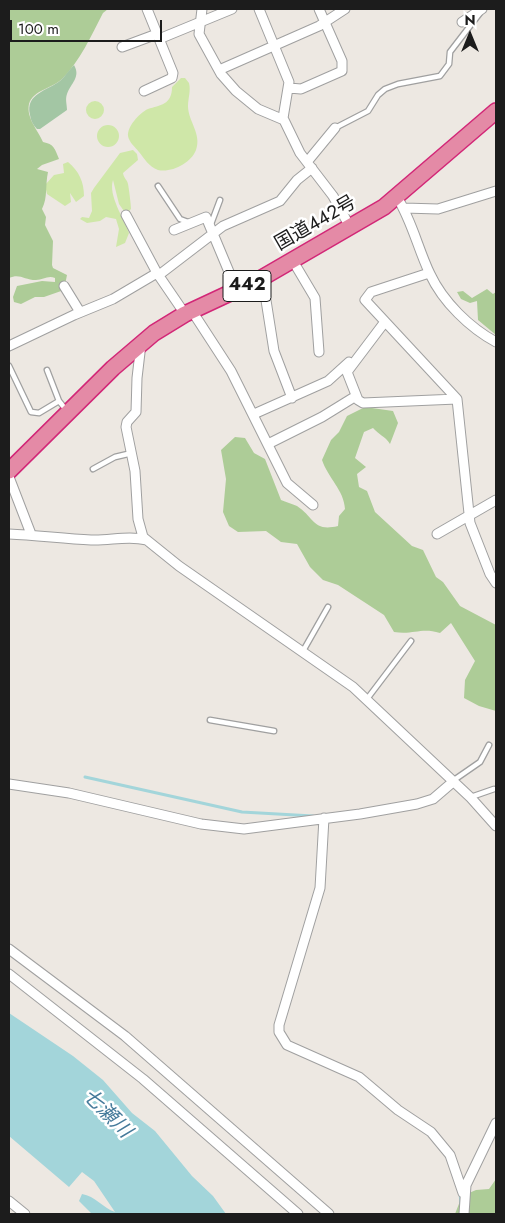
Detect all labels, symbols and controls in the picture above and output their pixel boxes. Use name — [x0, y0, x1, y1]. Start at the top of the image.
scale bar — [12, 10, 165, 42]
north arrow — [445, 10, 495, 60]
text: N — [464, 10, 476, 30]
text: 100 m — [18, 18, 59, 40]
street label: 国道442号 — [271, 192, 361, 256]
road number: 442 — [223, 270, 271, 302]
water label: 七瀬川 — [76, 1084, 136, 1144]

